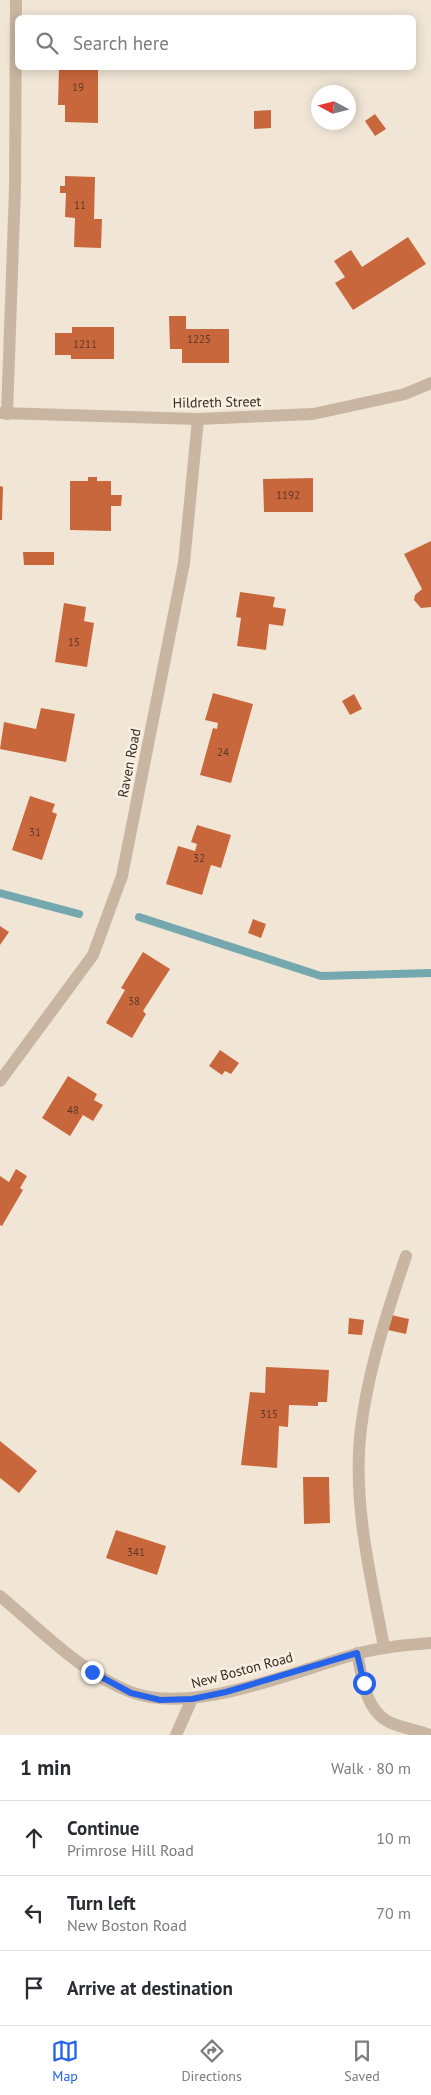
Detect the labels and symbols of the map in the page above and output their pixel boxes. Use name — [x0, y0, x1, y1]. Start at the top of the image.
house number: 19 — [72, 80, 84, 94]
north arrow — [311, 85, 356, 130]
house number: 11 — [74, 198, 86, 212]
house number: 1225 — [187, 332, 211, 346]
house number: 1211 — [73, 337, 97, 351]
street label: Hildreth Street — [173, 392, 262, 412]
house number: 1192 — [276, 488, 300, 502]
house number: 15 — [68, 635, 80, 649]
street label: Raven Road — [113, 727, 145, 799]
house number: 24 — [217, 745, 229, 759]
house number: 31 — [29, 825, 41, 839]
house number: 32 — [193, 851, 205, 865]
house number: 38 — [128, 994, 140, 1008]
house number: 48 — [67, 1103, 79, 1117]
house number: 315 — [260, 1407, 278, 1421]
house number: 341 — [127, 1545, 145, 1559]
street label: New Boston Road — [189, 1648, 295, 1692]
route end — [81, 1661, 104, 1684]
route start — [353, 1672, 376, 1695]

